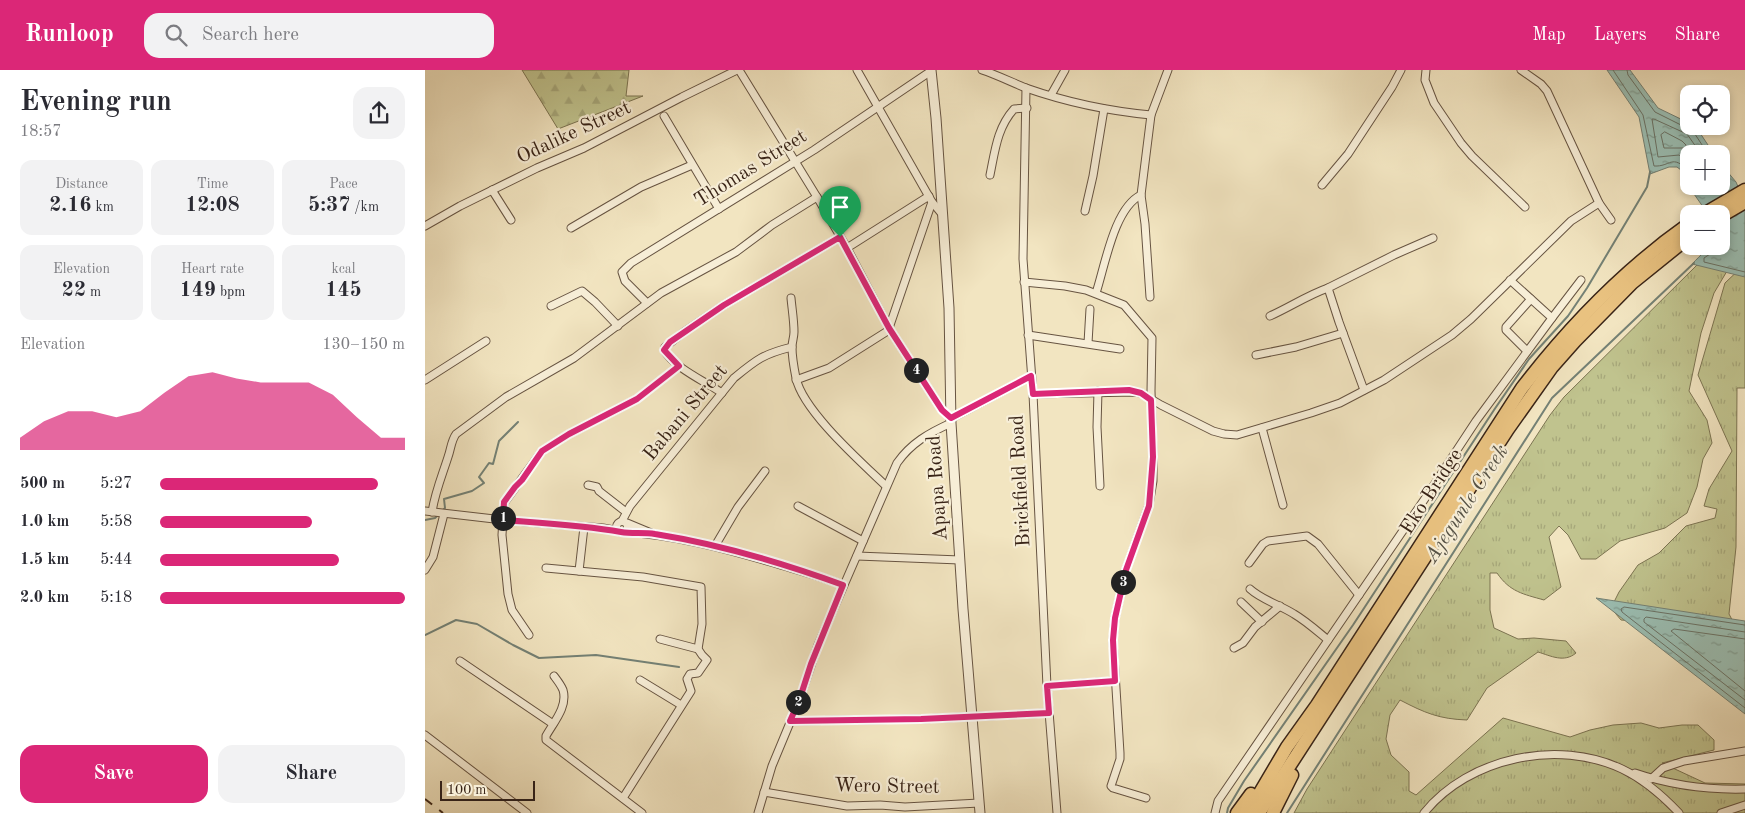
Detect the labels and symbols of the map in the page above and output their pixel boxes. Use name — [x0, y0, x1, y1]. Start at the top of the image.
street label: Odalike Street — [514, 98, 634, 168]
street label: Thomas Street — [691, 127, 811, 211]
pin — [819, 186, 861, 237]
pin: 4 — [903, 358, 929, 382]
street label: Babani Street — [640, 361, 732, 465]
street label: Brickfield Road — [1008, 414, 1034, 548]
street label: Apapa Road — [924, 434, 952, 542]
water label: Ajegunle Creek — [1421, 441, 1513, 568]
street label: Eko Bridge — [1397, 446, 1467, 538]
pin: 1 — [491, 506, 515, 530]
pin: 3 — [1111, 570, 1135, 594]
pin: 2 — [785, 690, 811, 714]
street label: Wero Street — [834, 776, 940, 798]
scale bar — [440, 778, 535, 801]

